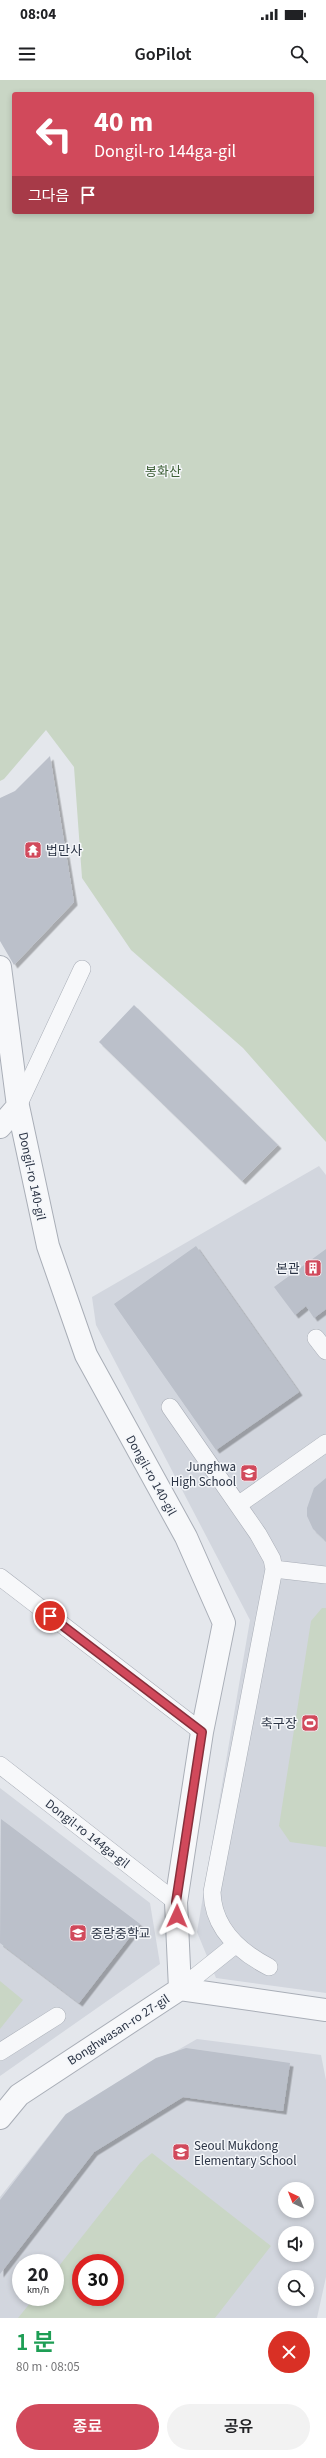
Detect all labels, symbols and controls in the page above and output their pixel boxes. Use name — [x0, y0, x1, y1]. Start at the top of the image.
text: 08:04 — [20, 4, 56, 25]
text: GoPilot — [134, 42, 192, 67]
icon: menu — [16, 43, 38, 65]
icon: search — [288, 43, 310, 65]
text: 40 m — [94, 102, 153, 142]
icon: left — [28, 108, 80, 160]
text: Dongil-ro 144ga-gil — [94, 139, 236, 164]
icon: arrive — [77, 184, 99, 206]
text: 그다음 — [28, 186, 69, 207]
park label: 봉화산 — [145, 463, 181, 481]
temple icon: 법만사 — [23, 840, 43, 860]
place label: 법만사 — [46, 842, 82, 860]
street label: Dongil-ro 140-gil — [14, 1130, 50, 1222]
building icon: 본관 — [303, 1258, 323, 1278]
place label: 본관 — [276, 1260, 300, 1278]
street label: Dongil-ro 140-gil — [121, 1432, 181, 1519]
place label: Junghwa High School — [171, 1458, 236, 1491]
school or university icon: Junghwa High School — [239, 1463, 259, 1483]
pin — [33, 1599, 67, 1633]
icon: arrive — [39, 1605, 61, 1627]
sports icon: 축구장 — [300, 1713, 320, 1733]
place label: 축구장 — [261, 1715, 297, 1733]
street label: Dongil-ro 144ga-gil — [41, 1795, 133, 1872]
position arrow — [156, 1895, 198, 1937]
school or university icon: 중랑중학교 — [68, 1923, 88, 1943]
place label: 중랑중학교 — [91, 1925, 151, 1943]
street label: Bonghwasan-ro 27-gil — [64, 1990, 173, 2070]
place label: Seoul Mukdong Elementary School — [194, 2137, 296, 2170]
school or university icon: Seoul Mukdong Elementary School — [171, 2142, 191, 2162]
north arrow — [278, 2182, 314, 2218]
map controls — [278, 2182, 314, 2306]
button: sound — [278, 2226, 314, 2262]
speed limit sign: 30 — [72, 2254, 124, 2306]
text: 20 — [27, 2261, 49, 2289]
button: search — [278, 2270, 314, 2306]
text: km/h — [27, 2283, 49, 2297]
text: 1 분 — [16, 2325, 55, 2360]
button: close — [268, 2331, 310, 2373]
text: 80 m · 08:05 — [16, 2358, 80, 2376]
button: 종료 — [16, 2404, 159, 2450]
button: 공유 — [167, 2404, 310, 2450]

